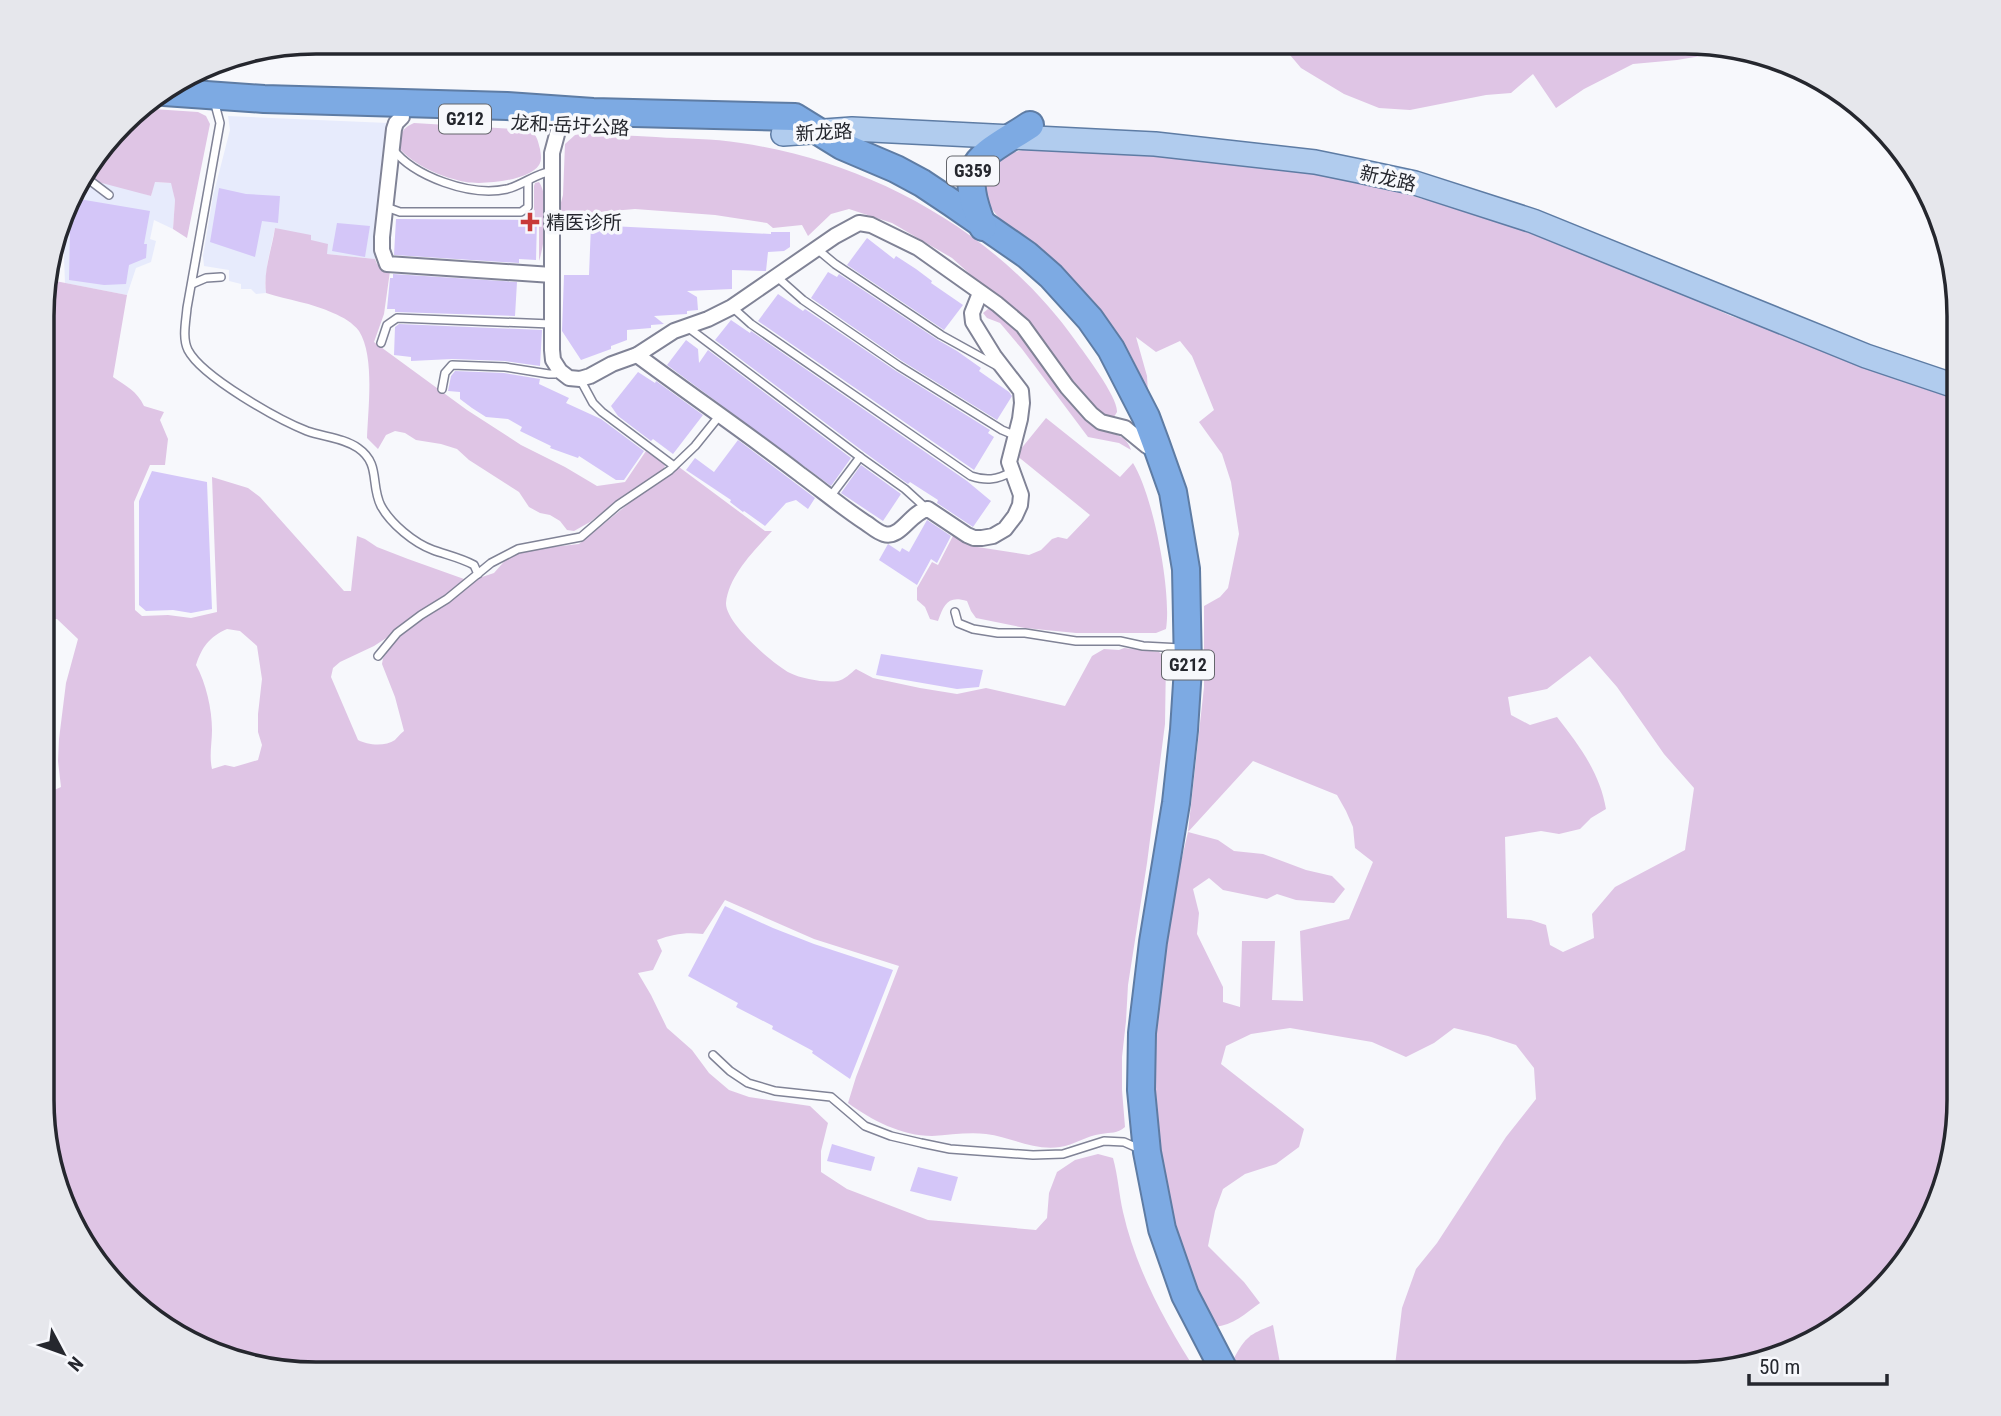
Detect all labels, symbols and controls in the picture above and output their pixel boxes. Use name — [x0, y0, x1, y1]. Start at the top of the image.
road number: G212 — [439, 104, 491, 134]
street label: 龙和-岳圩公路 — [510, 111, 630, 140]
street label: 新龙路 — [795, 120, 853, 145]
road number: G359 — [947, 156, 999, 186]
street label: 新龙路 — [1358, 161, 1418, 196]
place label: 精医诊所 — [546, 211, 622, 234]
marker: 精医诊所 — [520, 212, 540, 232]
road number: G212 — [1162, 650, 1214, 680]
north arrow — [28, 1318, 98, 1388]
scale bar — [1749, 1342, 1887, 1386]
text: N — [63, 1352, 88, 1376]
text: 50 m — [1759, 1355, 1800, 1379]

